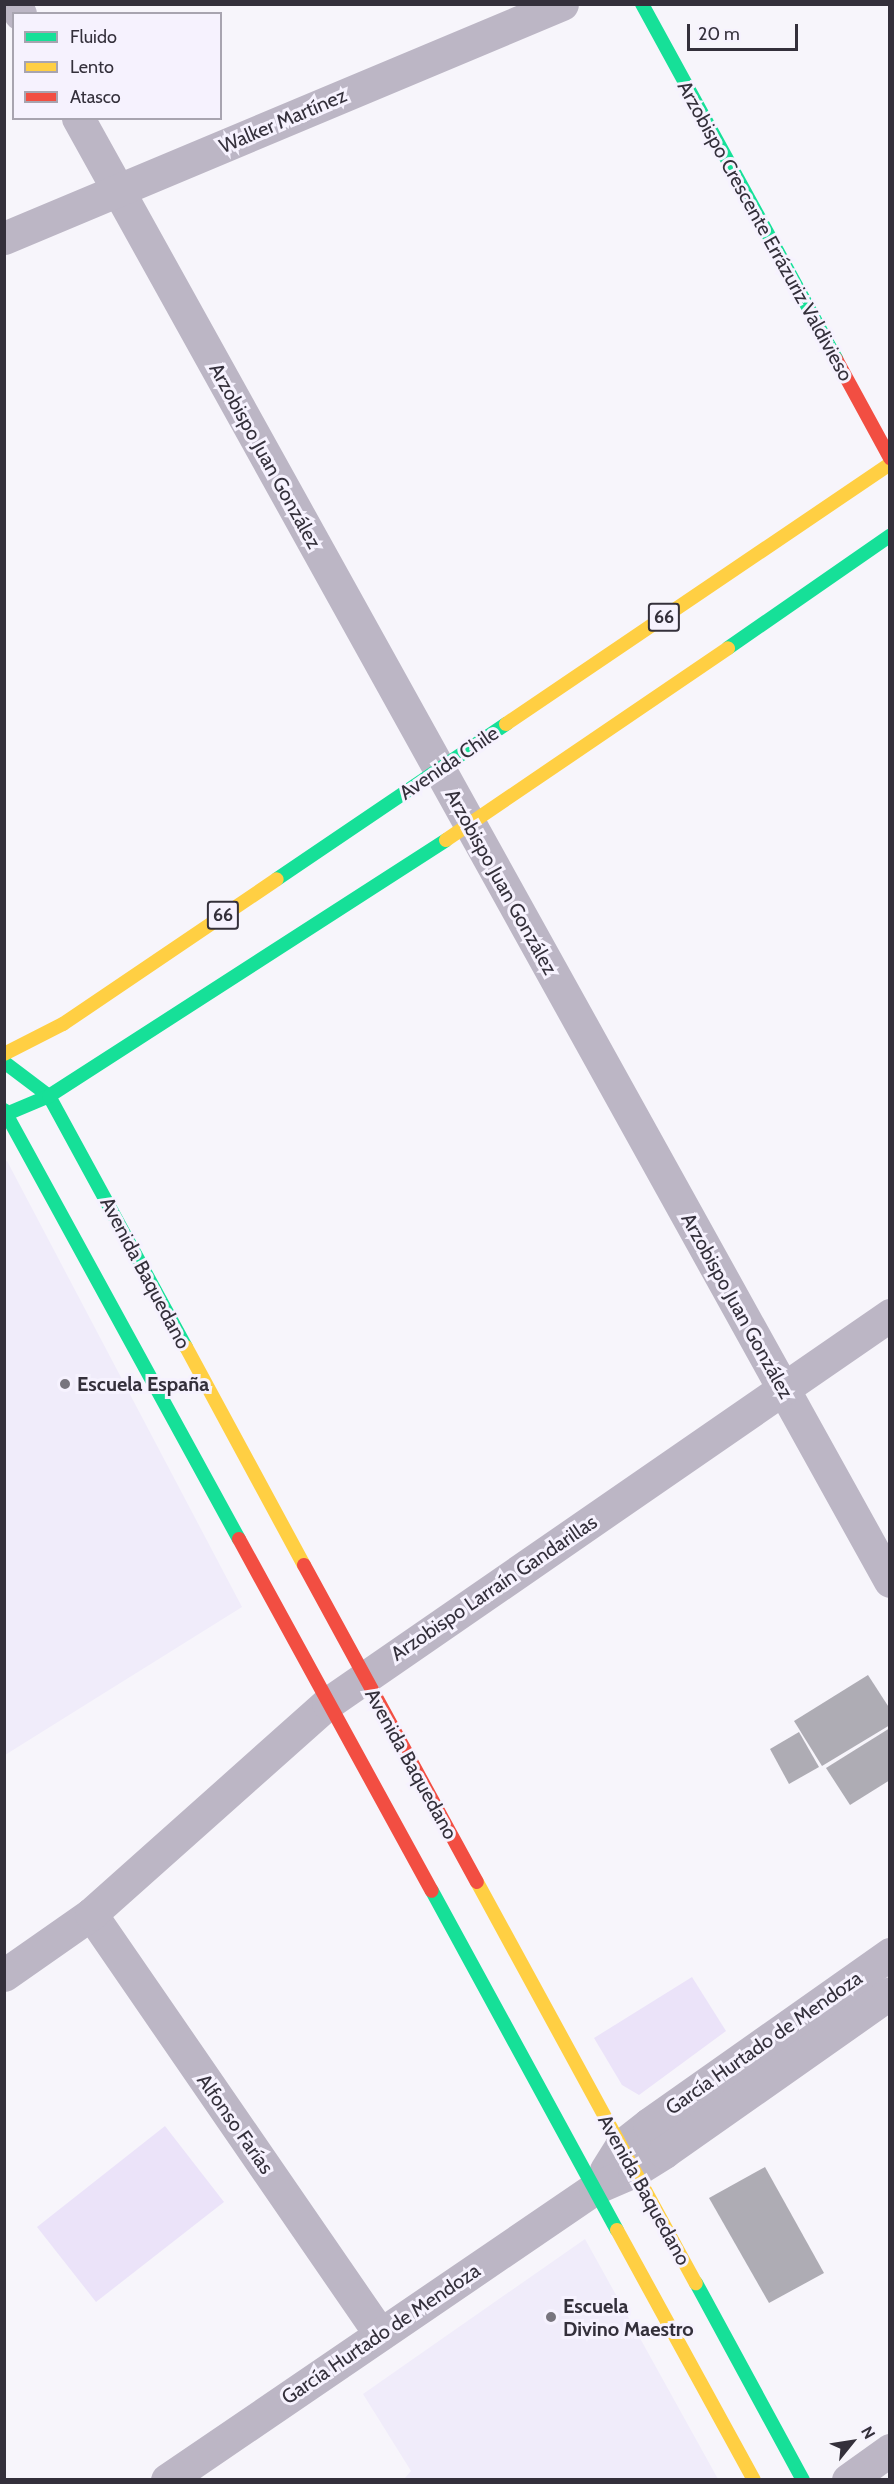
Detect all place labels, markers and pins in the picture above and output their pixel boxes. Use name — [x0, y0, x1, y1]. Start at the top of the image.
place label: Escuela España — [77, 1372, 209, 1396]
marker: Escuela España — [58, 1377, 72, 1391]
place label: Escuela Divino Maestro — [563, 2294, 694, 2341]
marker: Escuela Divino Maestro — [544, 2310, 558, 2324]

